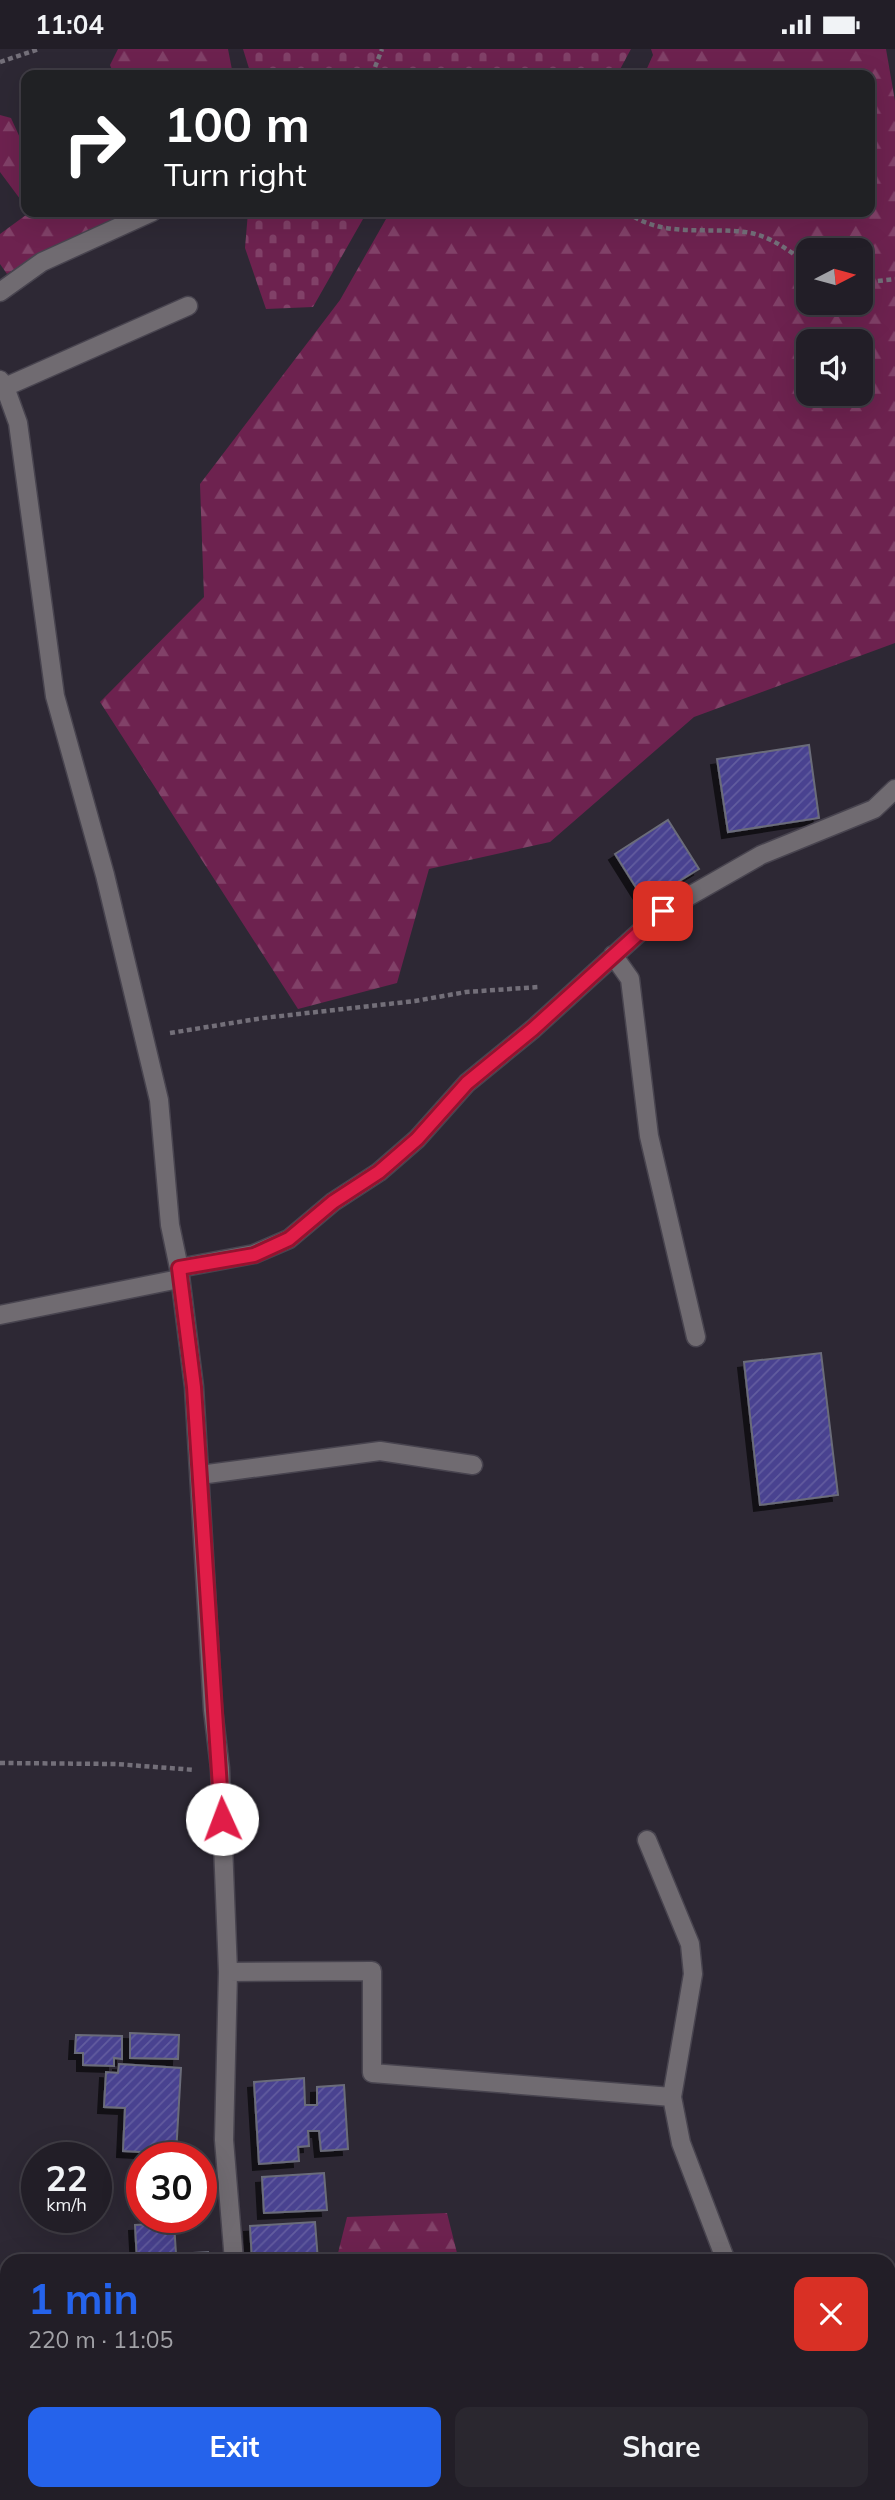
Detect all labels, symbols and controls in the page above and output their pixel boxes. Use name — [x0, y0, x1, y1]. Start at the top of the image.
text: 11:04 — [35, 8, 104, 41]
text: 100 m — [164, 93, 310, 154]
icon: right — [49, 98, 140, 189]
text: Turn right — [164, 154, 307, 194]
north arrow — [796, 238, 873, 315]
map controls — [796, 238, 873, 406]
button: sound — [796, 329, 873, 406]
pin — [633, 881, 693, 941]
icon: arrive — [644, 892, 682, 930]
position arrow — [185, 1782, 259, 1856]
speed limit sign: 30 — [126, 2142, 217, 2233]
text: 22 — [45, 2156, 88, 2200]
text: km/h — [46, 2193, 87, 2216]
text: 1 min — [28, 2272, 139, 2325]
button: close — [794, 2277, 868, 2351]
text: 220 m · 11:05 — [28, 2325, 173, 2354]
button: Exit — [28, 2407, 441, 2487]
button: Share — [455, 2407, 868, 2487]

